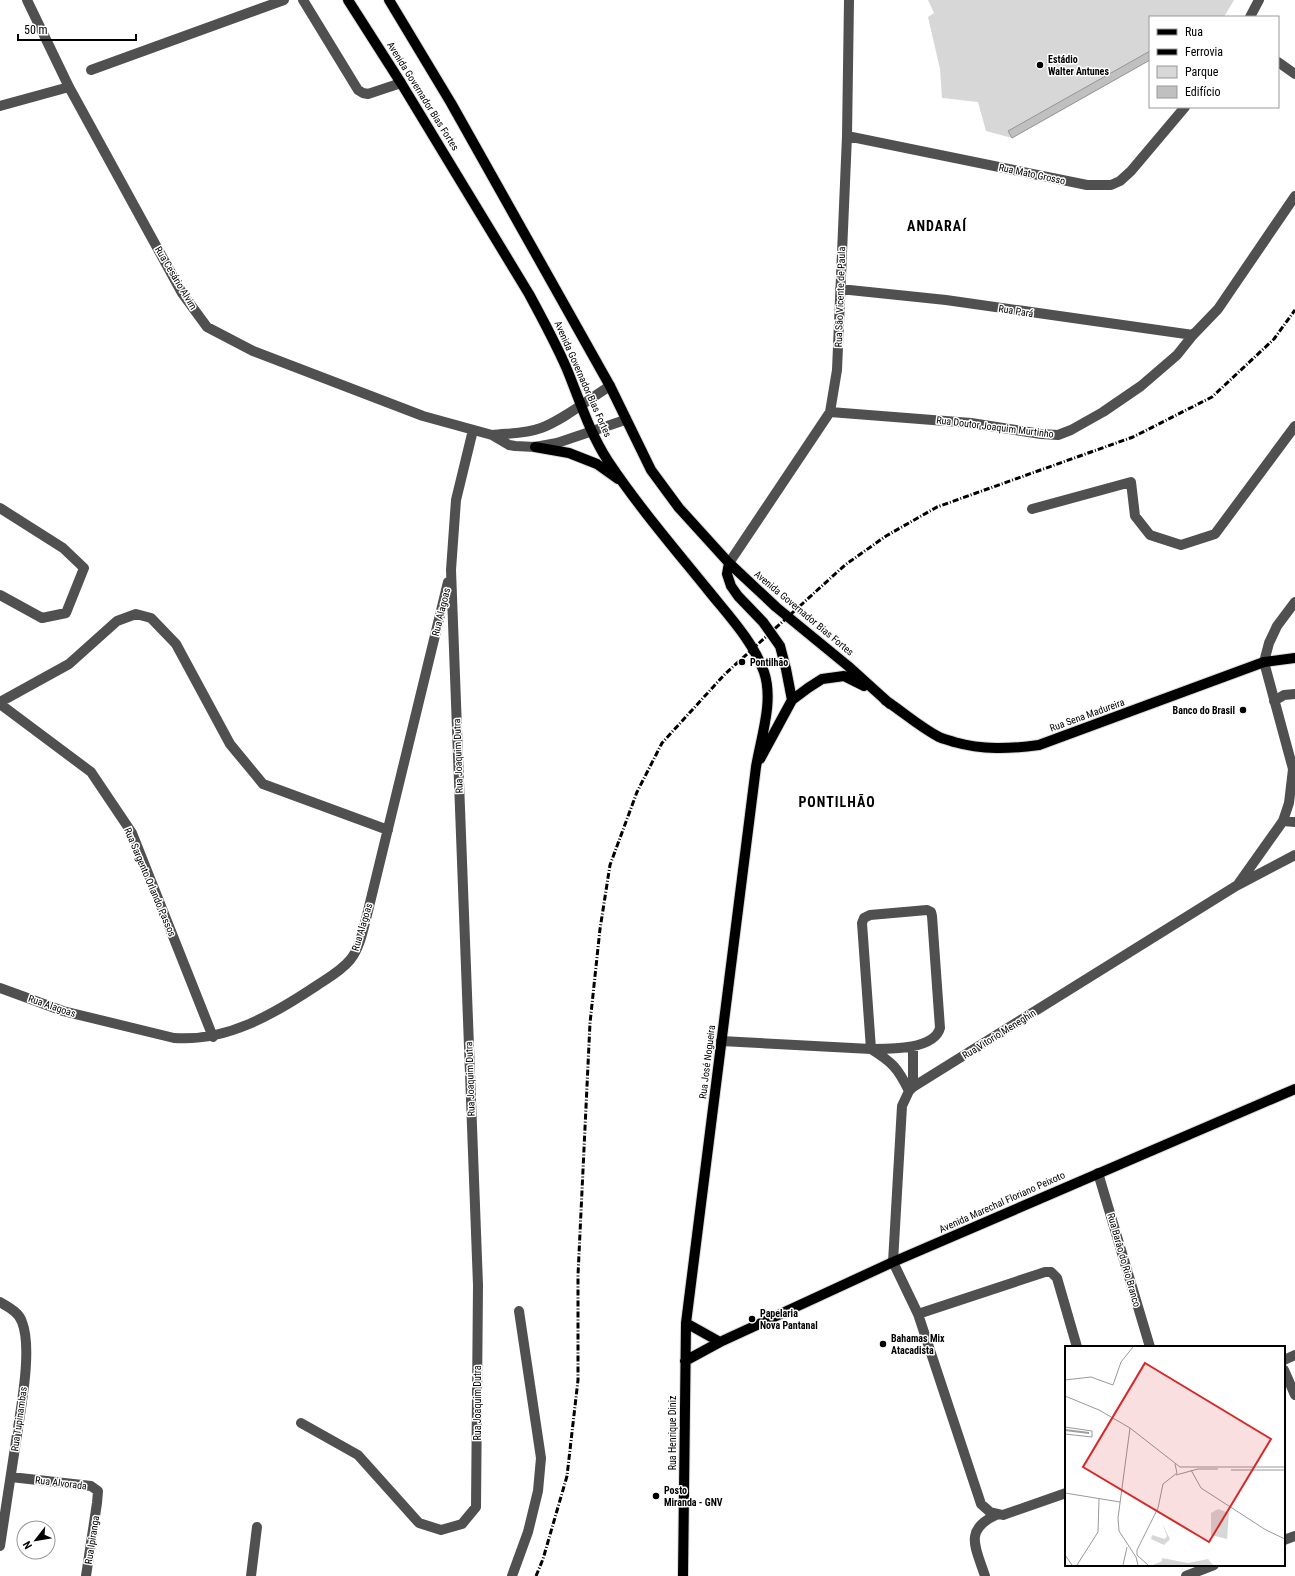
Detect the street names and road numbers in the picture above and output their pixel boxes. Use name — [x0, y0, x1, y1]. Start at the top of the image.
street label: Avenida Governador Bias Fortes — [385, 40, 461, 153]
street label: Rua Mato Grosso — [998, 162, 1066, 186]
street label: Rua Cesário Alvim — [153, 244, 199, 312]
street label: Rua São Vicente de Paula — [833, 246, 847, 347]
street label: Rua Pará — [998, 303, 1034, 319]
street label: Avenida Governador Bias Fortes — [552, 319, 614, 439]
street label: Rua Doutor Joaquim Murtinho — [936, 414, 1054, 440]
street label: Avenida Governador Bias Fortes — [752, 568, 856, 658]
street label: Rua Alagoas — [430, 586, 452, 637]
street label: Rua Sena Madureira — [1048, 696, 1126, 734]
street label: Rua Joaquim Dutra — [451, 718, 465, 794]
street label: Rua Sargento Orlando Passos — [122, 826, 178, 938]
street label: Rua Alagoas — [350, 901, 375, 952]
street label: Rua Alagoas — [27, 993, 78, 1019]
street label: Rua Vitorio Meneghin — [960, 1007, 1038, 1061]
street label: Rua José Nogueira — [697, 1024, 717, 1100]
street label: Rua Joaquim Dutra — [463, 1041, 477, 1117]
street label: Avenida Marechal Floriano Peixoto — [937, 1169, 1067, 1235]
street label: Rua Barão do Rio Branco — [1105, 1212, 1143, 1308]
street label: Rua Joaquim Dutra — [472, 1365, 483, 1440]
street label: Rua Tupinambas — [9, 1385, 29, 1452]
street label: Rua Henrique Diniz — [667, 1396, 678, 1470]
street label: Rua Alvorada — [35, 1474, 88, 1492]
street label: Rua Ipiranga — [83, 1515, 101, 1565]

